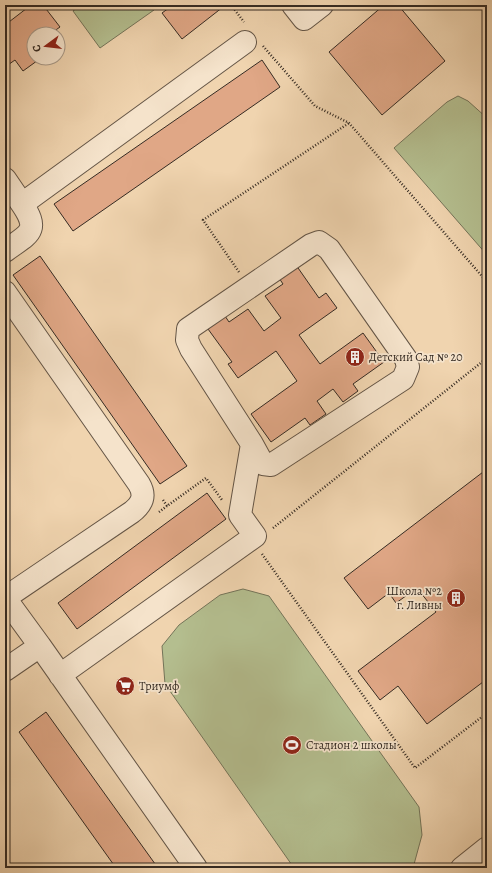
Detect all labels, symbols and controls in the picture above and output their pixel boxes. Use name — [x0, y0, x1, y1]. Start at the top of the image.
north arrow — [26, 26, 66, 66]
text: С — [29, 43, 45, 54]
building icon: Детский Сад № 20 — [344, 346, 366, 368]
place label: Детский Сад № 20 — [369, 349, 463, 365]
place label: Школа №2 г. Ливны — [386, 583, 442, 613]
building icon: Школа №2 г. Ливны — [445, 587, 467, 609]
supermarket icon: Триумф — [114, 675, 136, 697]
place label: Триумф — [139, 678, 179, 694]
sports icon: Стадион 2 школы — [281, 734, 303, 756]
place label: Стадион 2 школы — [306, 737, 397, 753]

